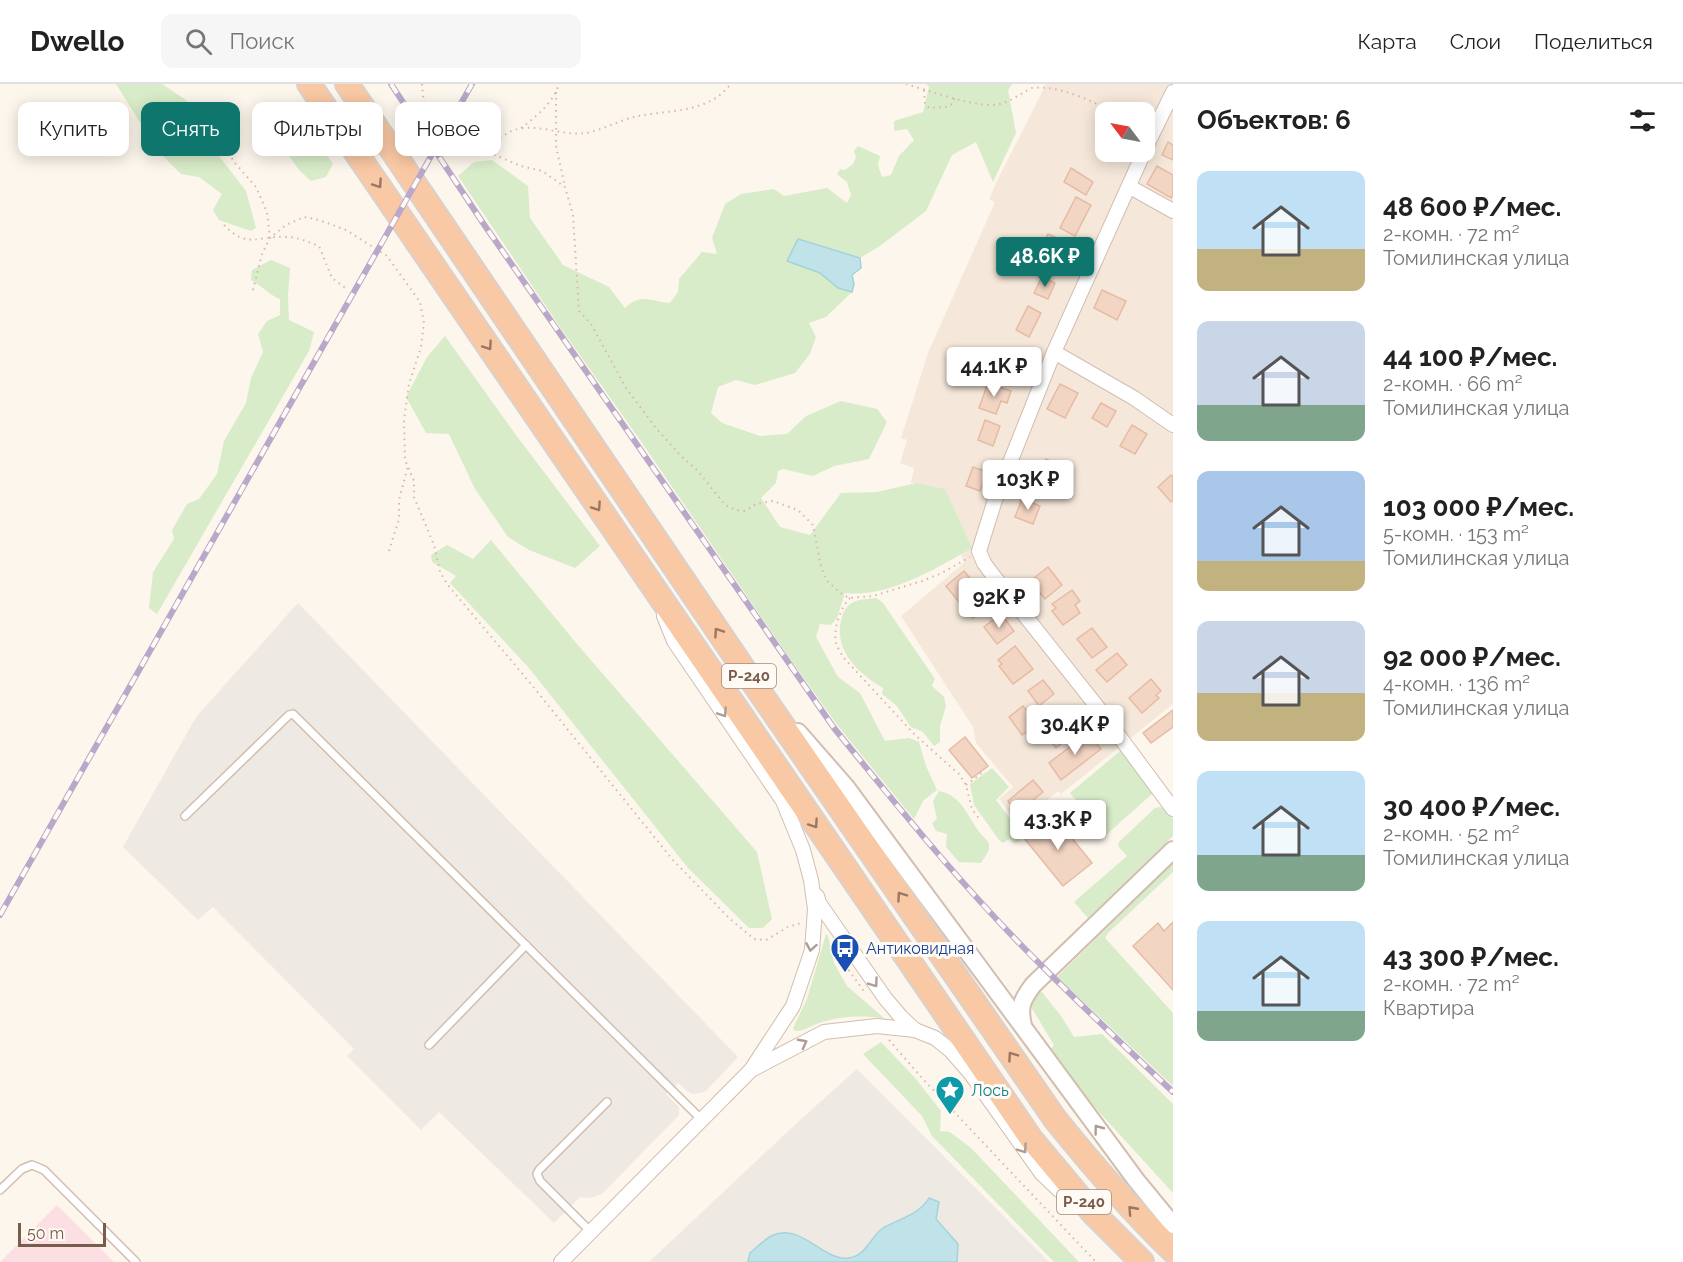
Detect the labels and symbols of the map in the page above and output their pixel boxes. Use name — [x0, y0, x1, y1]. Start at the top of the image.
north arrow — [1095, 102, 1155, 162]
one-way arrow — [371, 178, 382, 189]
pin: 48.6K ₽ — [990, 237, 1100, 288]
one-way arrow — [481, 339, 492, 350]
pin: 44.1K ₽ — [939, 347, 1049, 398]
pin: 103K ₽ — [979, 460, 1077, 511]
one-way arrow — [590, 500, 601, 511]
pin: 92K ₽ — [957, 578, 1041, 629]
one-way arrow — [714, 628, 726, 638]
road number: Р-240 — [722, 664, 776, 688]
pin: 30.4K ₽ — [1020, 705, 1130, 756]
one-way arrow — [716, 706, 727, 717]
pin: 43.3K ₽ — [1003, 800, 1113, 851]
one-way arrow — [807, 817, 818, 828]
one-way arrow — [897, 892, 908, 903]
bus stop icon: Антиковидная — [829, 932, 861, 974]
place label: Антиковидная — [866, 939, 974, 958]
one-way arrow — [806, 942, 818, 951]
one-way arrow — [867, 976, 878, 987]
one-way arrow — [797, 1039, 808, 1050]
one-way arrow — [1008, 1052, 1019, 1063]
place icon: Лось — [934, 1074, 966, 1116]
place label: Лось — [971, 1081, 1009, 1100]
one-way arrow — [1095, 1125, 1106, 1136]
one-way arrow — [1016, 1142, 1027, 1153]
road number: Р-240 — [1057, 1190, 1111, 1214]
one-way arrow — [1128, 1206, 1139, 1216]
scale bar — [18, 1220, 106, 1248]

